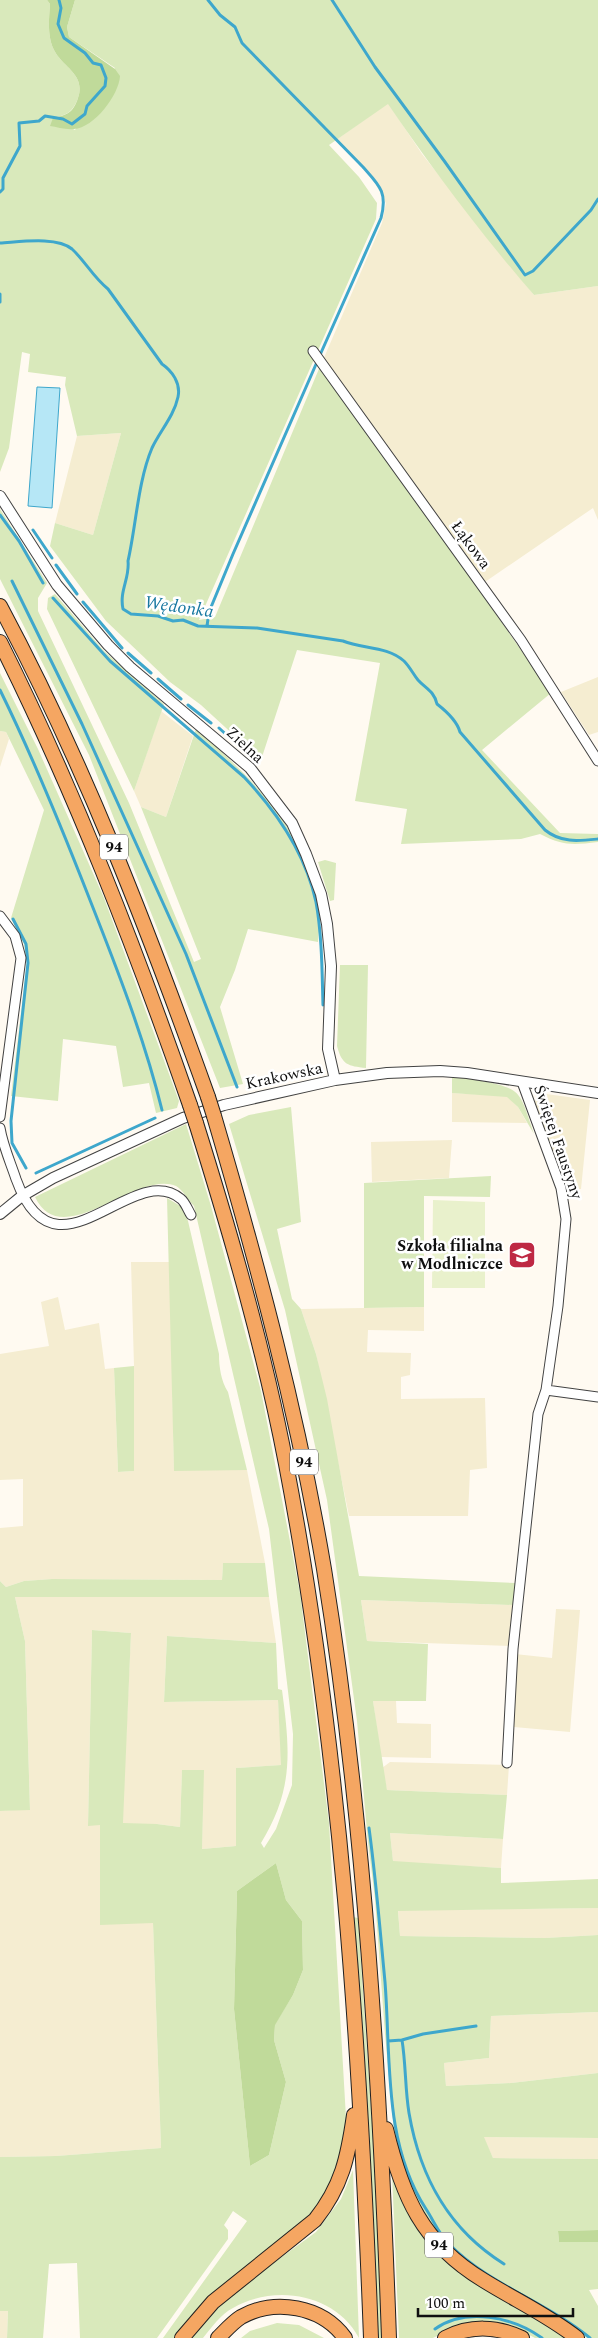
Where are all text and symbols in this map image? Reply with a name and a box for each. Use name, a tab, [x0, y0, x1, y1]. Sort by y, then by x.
street label: Łąkowa	[445, 516, 497, 574]
water label: Wędonka	[143, 589, 215, 625]
street label: Zielna	[220, 721, 270, 769]
road number: 94	[100, 834, 128, 860]
street label: Krakowska	[243, 1056, 325, 1096]
street label: Świętej Faustyny	[527, 1082, 589, 1204]
place label: Szkoła filialna w Modlniczce	[397, 1234, 504, 1276]
school or university icon: Szkoła filialna w Modlniczce	[507, 1240, 537, 1270]
road number: 94	[290, 1450, 318, 1474]
road number: 94	[425, 2232, 453, 2258]
scale bar	[418, 2286, 573, 2318]
text: 100 m	[426, 2292, 465, 2315]

